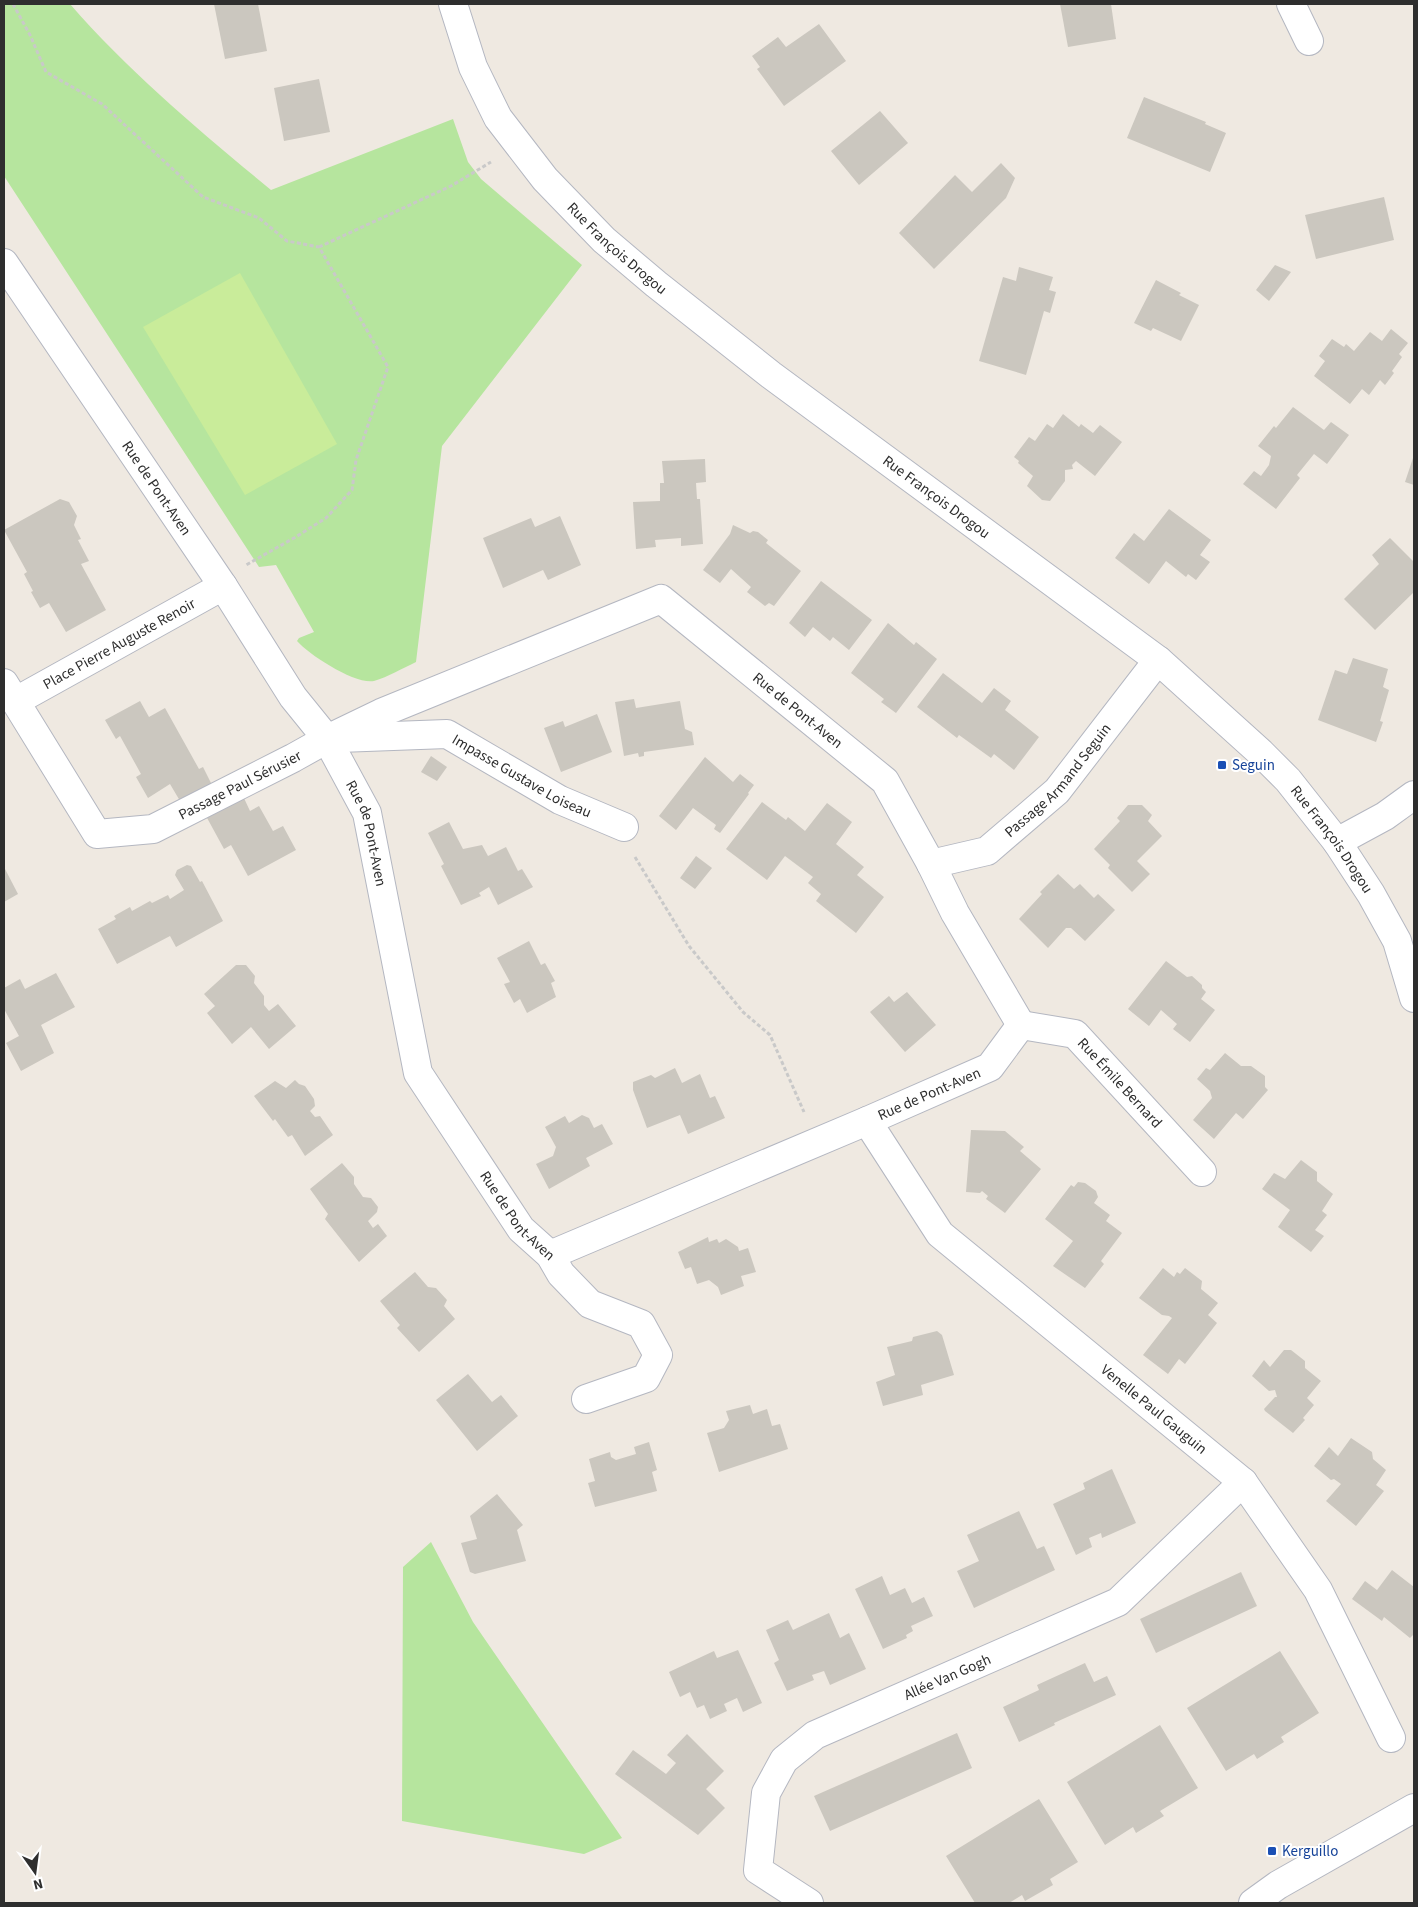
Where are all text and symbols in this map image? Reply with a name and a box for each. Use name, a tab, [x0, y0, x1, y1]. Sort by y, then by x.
street label: Rue François Drogou	[562, 198, 671, 300]
street label: Rue de Pont-Aven	[117, 437, 196, 540]
street label: Rue François Drogou	[878, 451, 994, 544]
street label: Place Pierre Auguste Renoir	[39, 593, 200, 695]
street label: Rue de Pont-Aven	[748, 668, 847, 754]
street label: Passage Armand Seguin	[1000, 719, 1116, 843]
street label: Impasse Gustave Loiseau	[448, 729, 595, 823]
street label: Passage Paul Sérusier	[175, 745, 306, 825]
place label: Seguin	[1232, 755, 1275, 776]
marker: Seguin	[1216, 759, 1228, 771]
street label: Rue de Pont-Aven	[340, 777, 391, 888]
street label: Rue François Drogou	[1285, 781, 1378, 898]
street label: Rue Émile Bernard	[1072, 1033, 1167, 1133]
street label: Rue de Pont-Aven	[875, 1062, 984, 1126]
street label: Rue de Pont-Aven	[474, 1167, 559, 1266]
street label: Venelle Paul Gauguin	[1096, 1360, 1211, 1459]
street label: Allée Van Gogh	[901, 1649, 994, 1706]
place label: Kerguillo	[1282, 1841, 1338, 1862]
marker: Kerguillo	[1266, 1845, 1278, 1857]
north arrow	[10, 1847, 60, 1897]
text: N	[31, 1873, 45, 1894]

